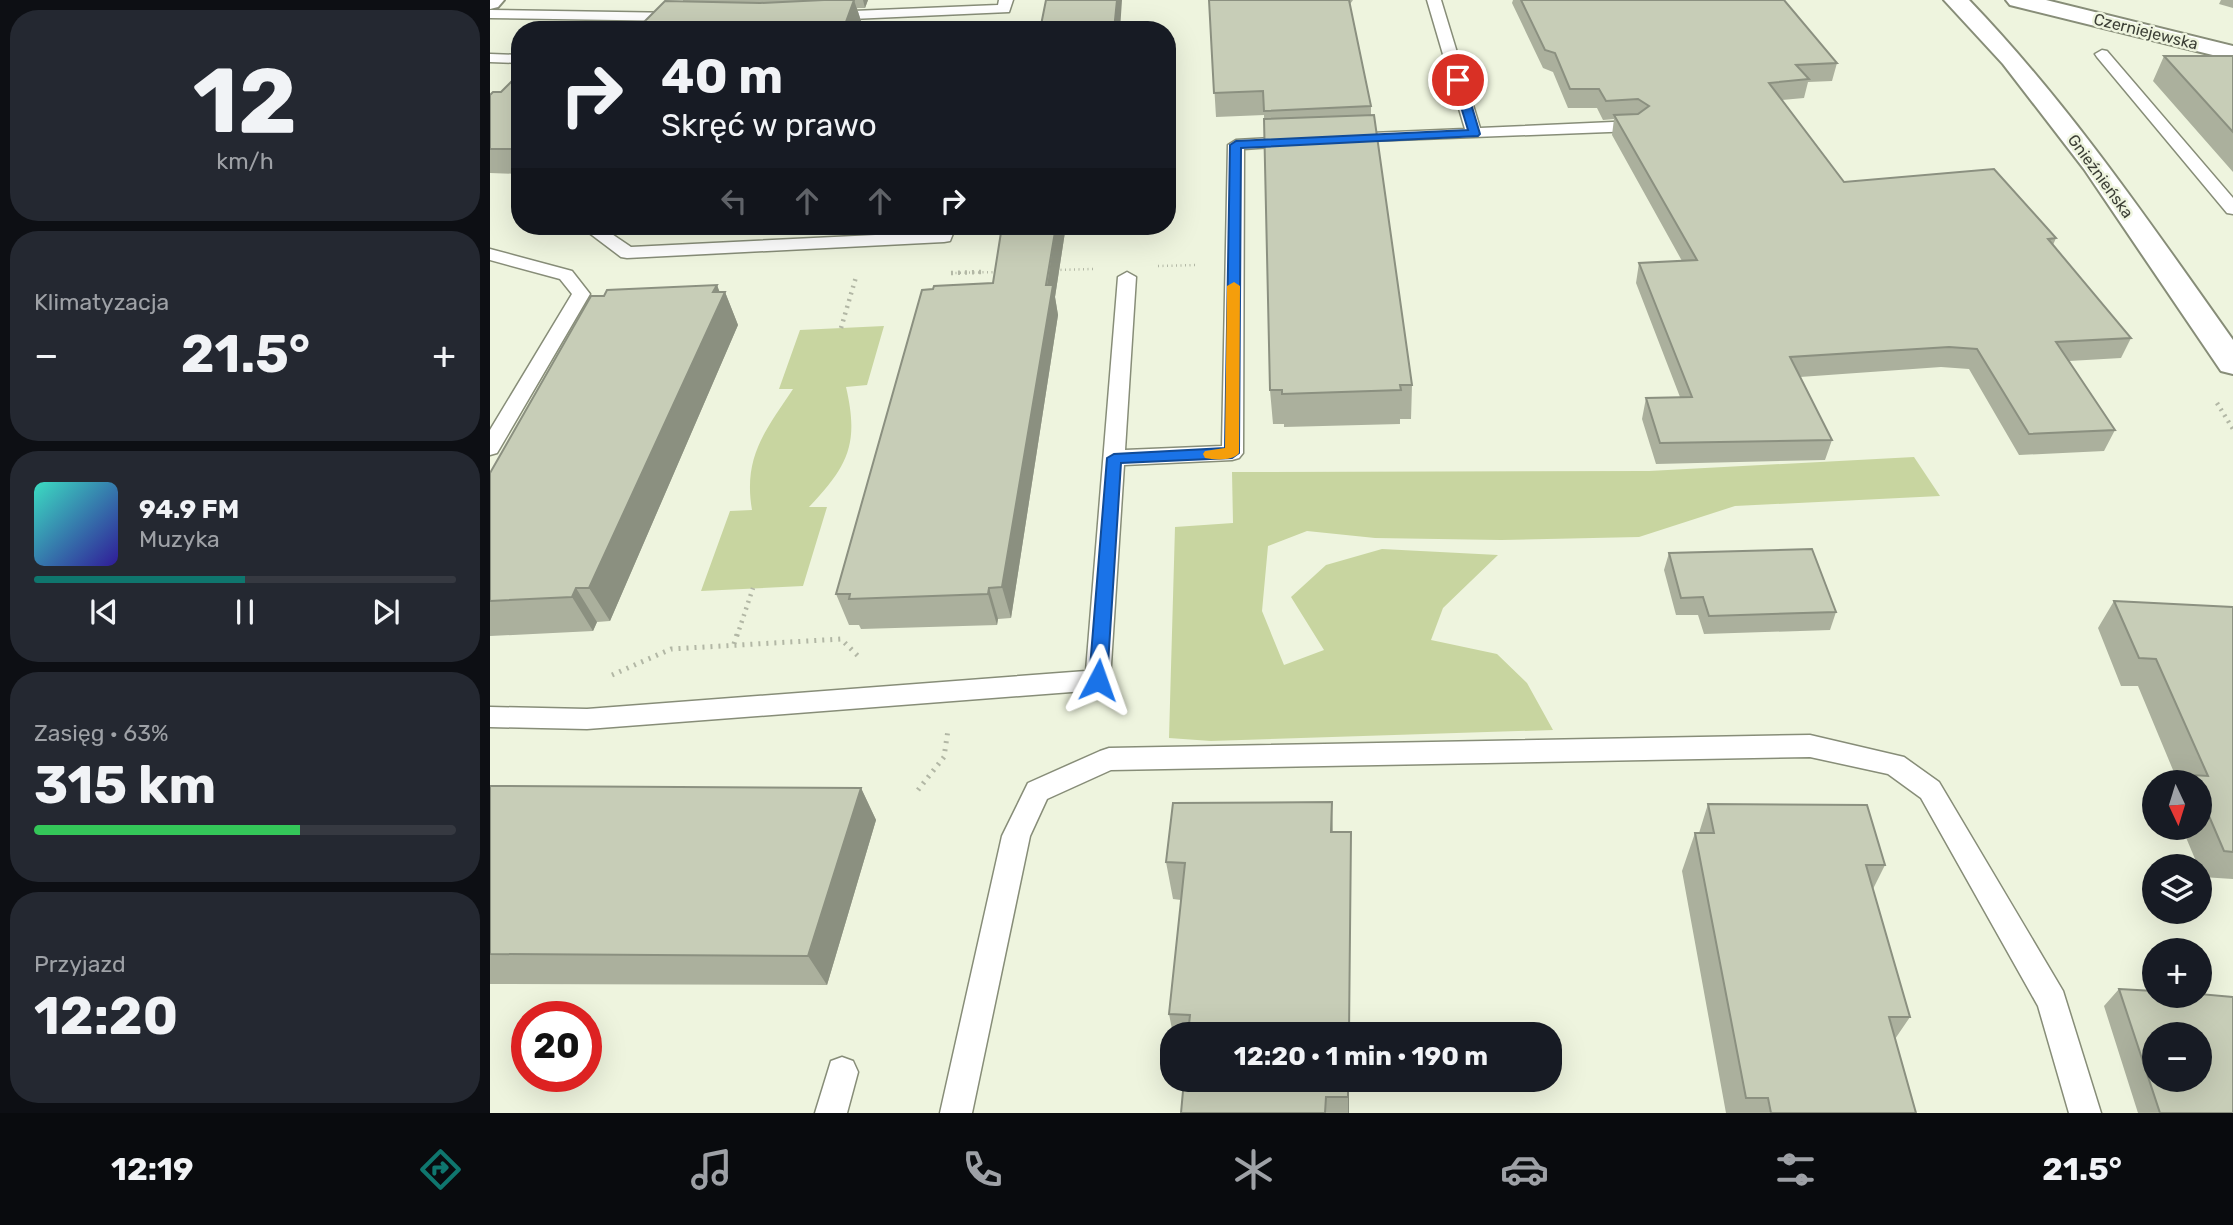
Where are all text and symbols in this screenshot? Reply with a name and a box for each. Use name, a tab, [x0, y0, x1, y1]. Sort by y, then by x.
street label: Czerniejewska	[2092, 9, 2200, 54]
text: 12	[193, 47, 297, 155]
text: 40 m	[661, 47, 783, 105]
icon: right	[546, 49, 637, 140]
pin	[1428, 50, 1488, 110]
icon: arrive	[1439, 61, 1477, 99]
text: Skręć w prawo	[661, 106, 877, 144]
street label: Gnieźnieńska	[2064, 131, 2137, 222]
text: km/h	[216, 147, 274, 175]
icon: left	[715, 182, 753, 220]
icon: ahead	[788, 182, 826, 220]
icon: ahead	[861, 182, 899, 220]
icon: right	[934, 182, 972, 220]
text: Klimatyzacja	[34, 288, 169, 316]
text: 21.5°	[181, 323, 310, 385]
text: −	[34, 332, 59, 378]
text: +	[432, 332, 456, 378]
text: 94.9 FM	[139, 494, 239, 525]
text: Muzyka	[139, 525, 220, 553]
icon: previous	[85, 593, 123, 631]
icon: pause	[226, 593, 264, 631]
icon: next	[367, 593, 405, 631]
position arrow	[1061, 643, 1135, 717]
text: Zasięg · 63%	[34, 719, 168, 747]
text: 315 km	[34, 754, 216, 816]
north arrow	[2142, 770, 2212, 840]
map controls	[2142, 770, 2212, 1092]
button: layers	[2142, 854, 2212, 924]
button: +	[2142, 938, 2212, 1008]
text: Przyjazd	[34, 950, 126, 978]
text: 12:20	[34, 985, 178, 1047]
speed limit sign: 20	[511, 1001, 602, 1092]
button: −	[2142, 1022, 2212, 1092]
text: 12:20 · 1 min · 190 m	[1234, 1041, 1488, 1072]
icon: directions	[416, 1145, 465, 1194]
icon: music	[687, 1145, 736, 1194]
icon: phone	[958, 1145, 1007, 1194]
icon: climate	[1229, 1145, 1278, 1194]
icon: car	[1500, 1145, 1549, 1194]
icon: filters	[1771, 1145, 1820, 1194]
text: 12:19	[111, 1150, 194, 1188]
text: 21.5°	[2042, 1150, 2122, 1188]

